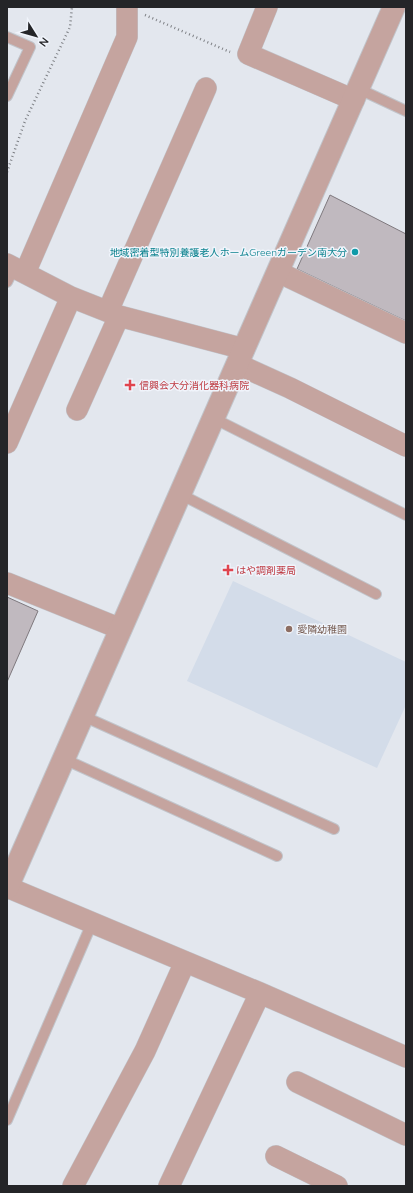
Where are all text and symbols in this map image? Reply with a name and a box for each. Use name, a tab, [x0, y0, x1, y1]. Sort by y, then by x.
north arrow	[16, 16, 56, 56]
text: N	[36, 35, 52, 49]
place label: 地域密着型特別養護老人ホームGreenガーデン南大分	[110, 246, 347, 259]
marker: 地域密着型特別養護老人ホームGreenガーデン南大分	[350, 247, 360, 257]
marker: 信興会大分消化器科病院	[124, 379, 136, 391]
place label: 信興会大分消化器科病院	[139, 379, 249, 392]
place label: はや調剤薬局	[236, 564, 296, 577]
marker: はや調剤薬局	[223, 565, 233, 575]
place label: 愛隣幼稚園	[297, 623, 347, 636]
marker: 愛隣幼稚園	[284, 624, 294, 634]

